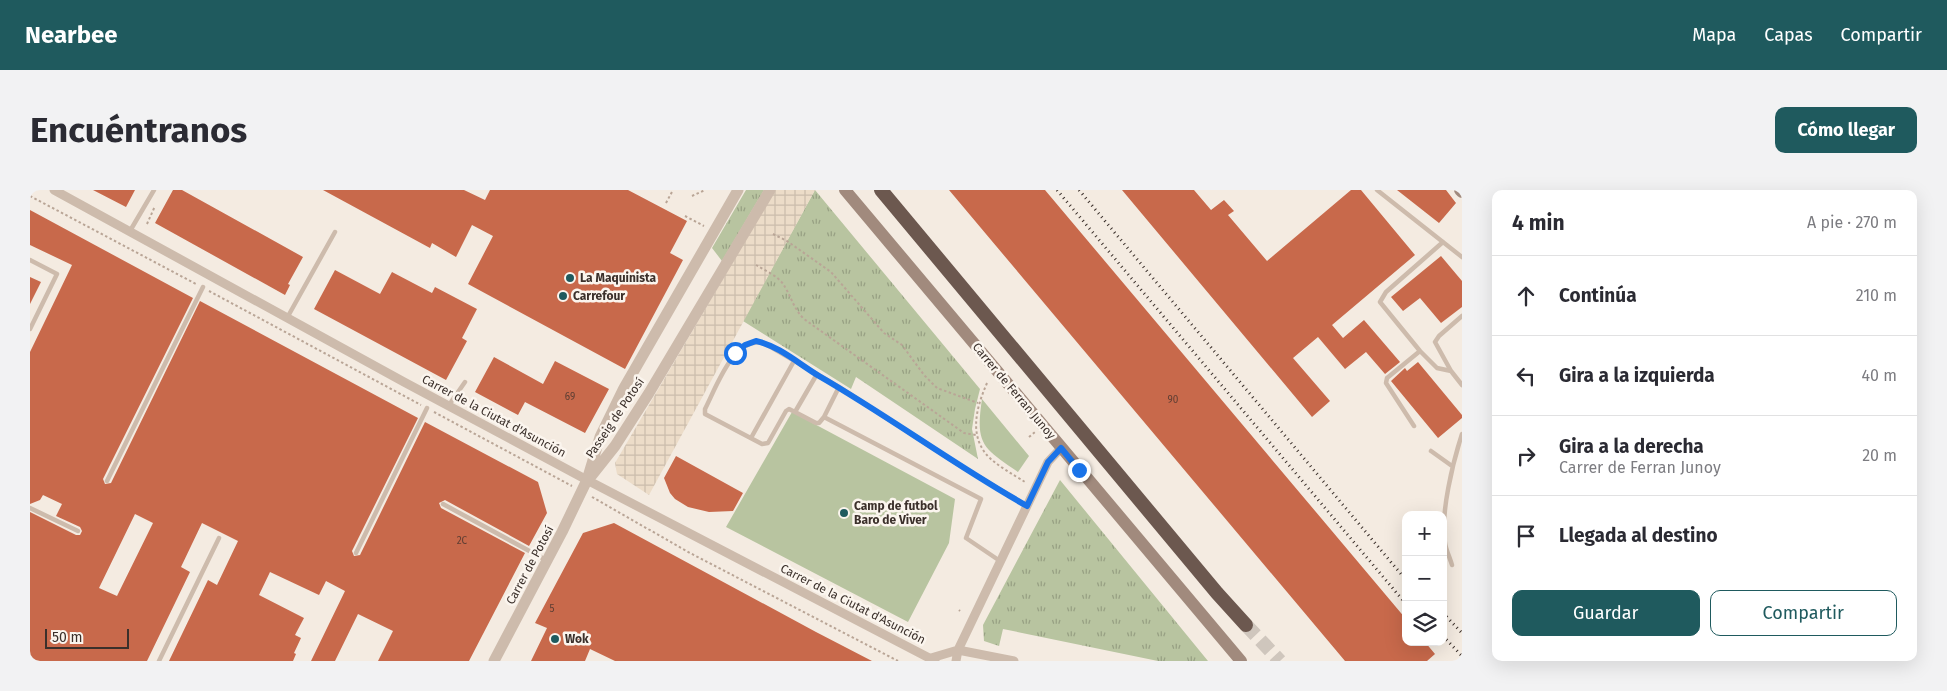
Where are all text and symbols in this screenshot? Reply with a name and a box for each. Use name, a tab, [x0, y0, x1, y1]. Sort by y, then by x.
text: Nearbee	[25, 21, 118, 49]
text: Mapa	[1692, 24, 1736, 46]
text: Capas	[1764, 24, 1813, 46]
text: Compartir	[1841, 24, 1922, 46]
button: Cómo llegar	[1775, 107, 1917, 153]
text: Encuéntranos	[30, 109, 247, 151]
text: 4 min	[1512, 210, 1565, 236]
text: A pie · 270 m	[1807, 213, 1897, 232]
place label: La Maquinista	[580, 271, 657, 285]
marker: La Maquinista	[564, 272, 576, 284]
icon: ahead	[1512, 282, 1540, 310]
text: Continúa	[1559, 284, 1637, 307]
text: 210 m	[1856, 286, 1897, 305]
place label: Carrefour	[573, 289, 625, 303]
marker: Carrefour	[557, 290, 569, 302]
street label: Carrer de Ferran Junoy	[970, 340, 1058, 442]
route start	[724, 342, 747, 365]
icon: left	[1512, 362, 1540, 390]
text: Gira a la izquierda	[1559, 364, 1715, 387]
text: 40 m	[1862, 366, 1897, 385]
street label: Carrer de la Ciutat d'Asunción	[420, 372, 568, 460]
street label: Passeig de Potosí	[583, 375, 647, 461]
house number: 69	[565, 391, 575, 403]
house number: 90	[1168, 394, 1179, 406]
text: Gira a la derecha	[1559, 435, 1704, 458]
icon: right	[1512, 442, 1540, 470]
text: 20 m	[1862, 446, 1897, 465]
text: Carrer de Ferran Junoy	[1559, 458, 1721, 477]
route end	[1068, 459, 1091, 482]
place label: Camp de futbol Baro de Viver	[854, 499, 938, 527]
marker: Camp de futbol Baro de Viver	[838, 507, 850, 519]
map controls	[1402, 511, 1447, 646]
button: +	[1402, 511, 1447, 556]
icon: arrive	[1512, 522, 1540, 550]
street label: Carrer de Potosí	[503, 523, 557, 607]
text: Llegada al destino	[1559, 524, 1718, 547]
house number: 2C	[457, 535, 468, 547]
button: −	[1402, 556, 1447, 601]
street label: Carrer de la Ciutat d'Asunción	[778, 561, 928, 647]
button: Guardar	[1512, 590, 1700, 636]
button: Compartir	[1710, 590, 1897, 636]
button: layers	[1402, 601, 1447, 646]
house number: 5	[549, 603, 555, 615]
scale bar	[45, 626, 129, 649]
text: 50 m	[52, 629, 83, 646]
place label: Wok	[565, 632, 589, 646]
marker: Wok	[549, 633, 561, 645]

